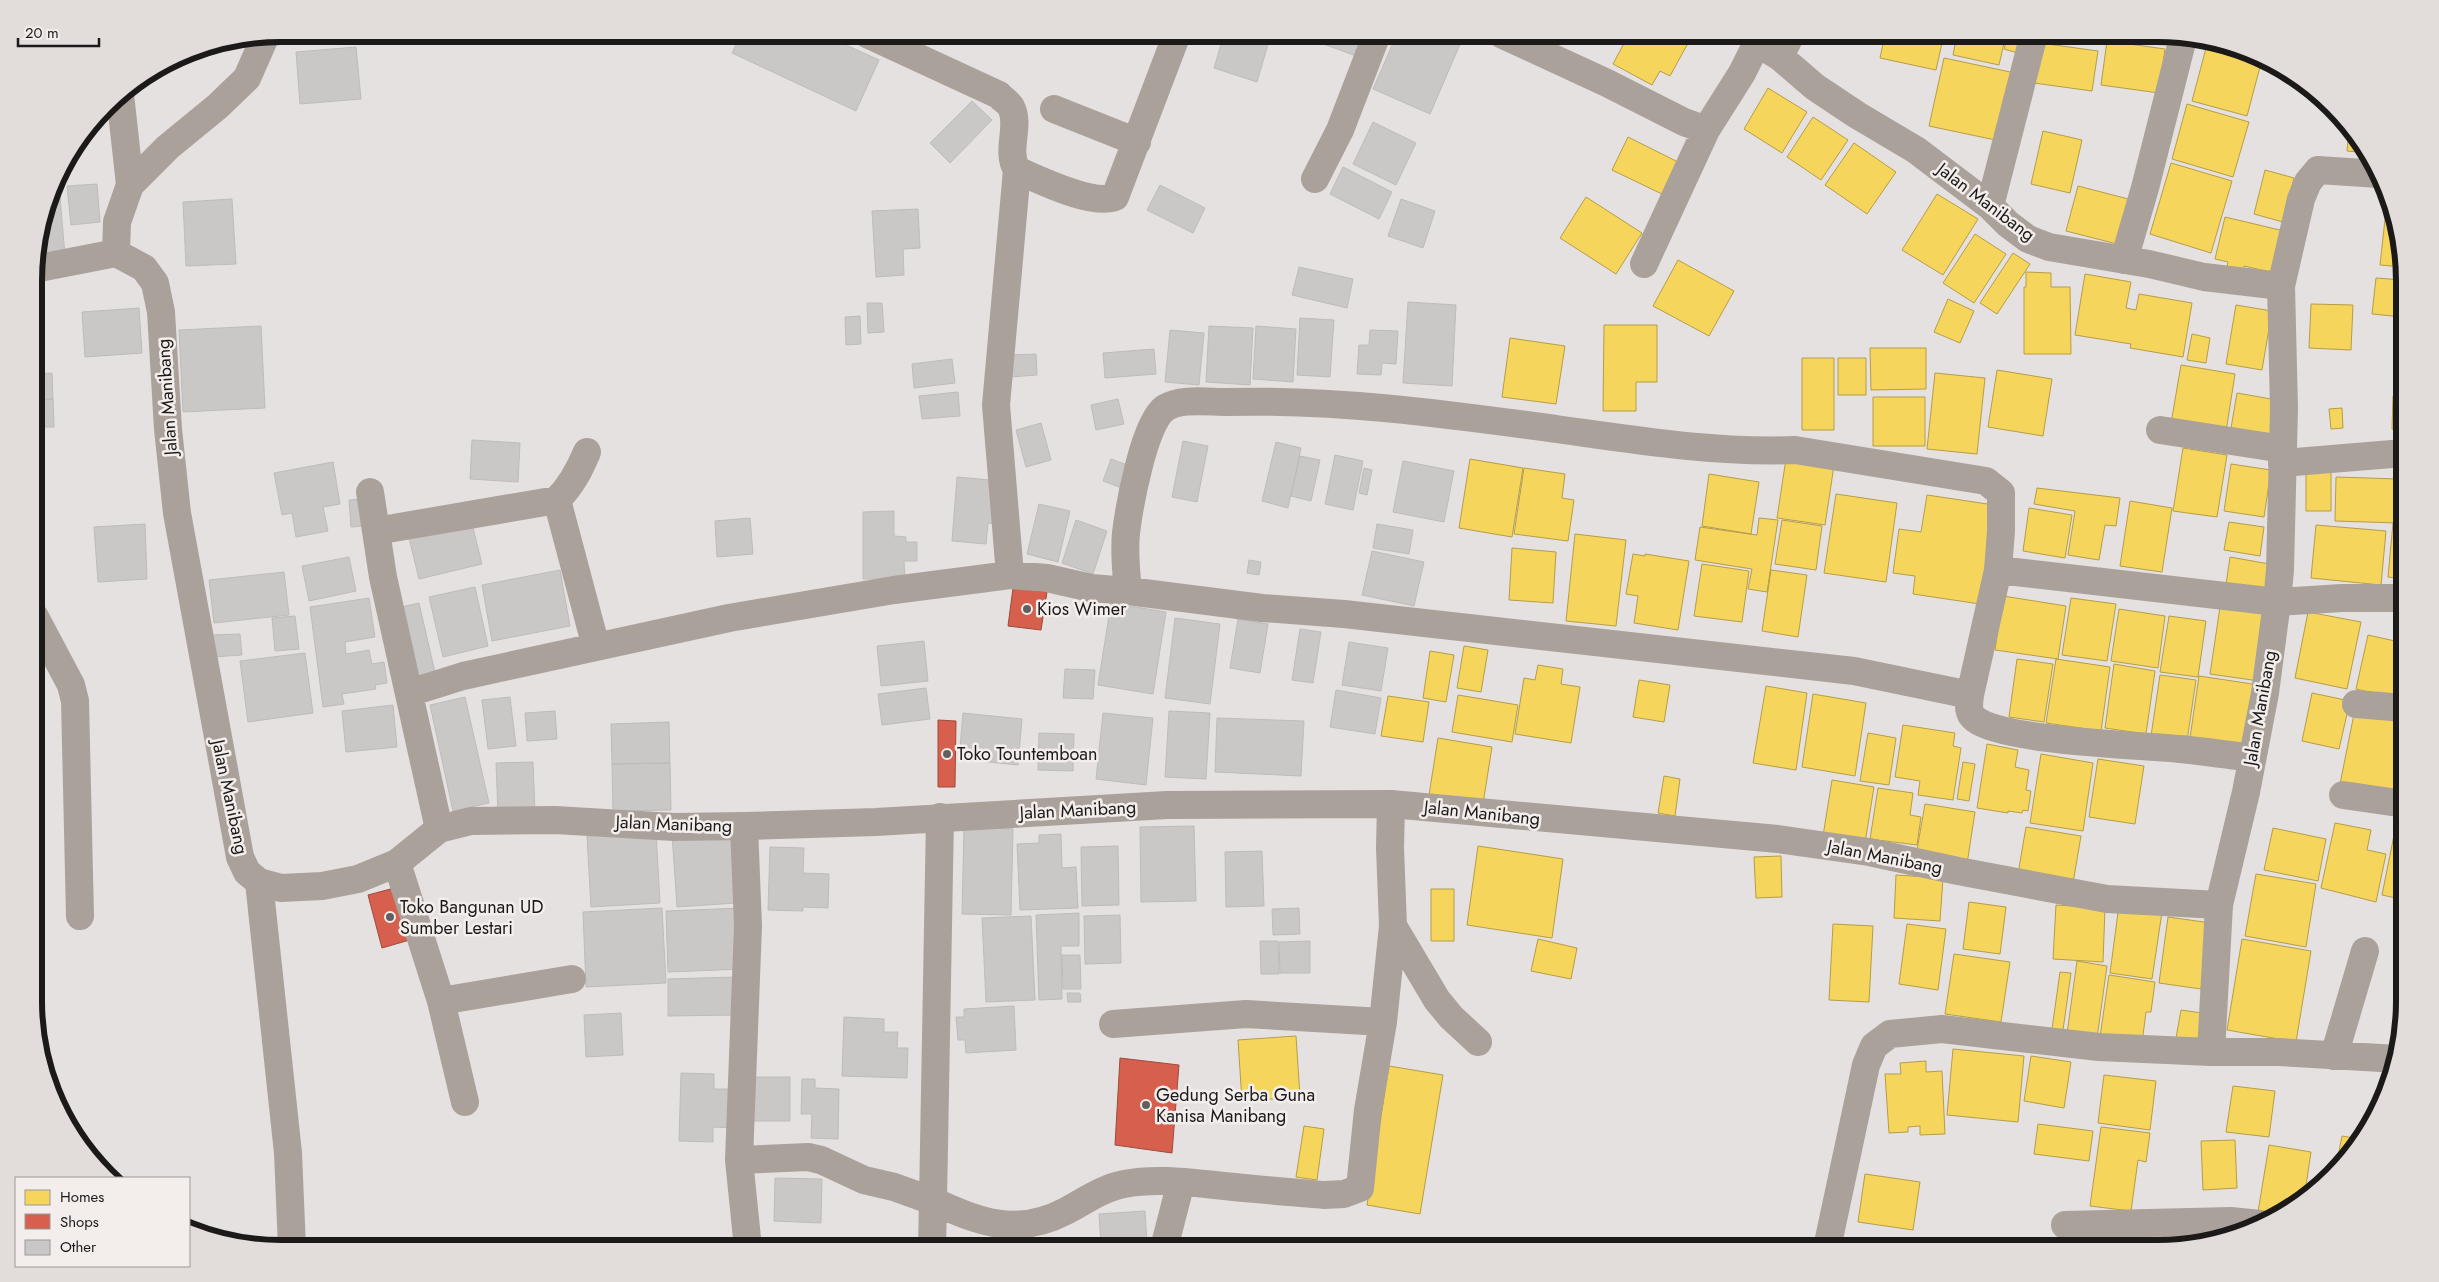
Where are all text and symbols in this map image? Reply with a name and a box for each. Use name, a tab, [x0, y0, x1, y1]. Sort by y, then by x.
scale bar	[18, 15, 99, 47]
text: 20 m	[25, 22, 59, 44]
street label: Jalan Manibang	[1930, 155, 2040, 247]
street label: Jalan Manibang	[150, 338, 184, 458]
place label: Kios Wimer	[1037, 596, 1127, 622]
marker: Kios Wimer	[1021, 603, 1033, 615]
street label: Jalan Manibang	[2237, 648, 2283, 770]
street label: Jalan Manibang	[205, 735, 255, 857]
place label: Toko Tountemboan	[957, 741, 1097, 767]
marker: Toko Tountemboan	[941, 748, 953, 760]
street label: Jalan Manibang	[1017, 794, 1137, 826]
street label: Jalan Manibang	[1421, 794, 1541, 832]
street label: Jalan Manibang	[613, 809, 733, 839]
street label: Jalan Manibang	[1823, 833, 1945, 881]
place label: Toko Bangunan UD Sumber Lestari	[400, 894, 544, 941]
marker: Toko Bangunan UD Sumber Lestari	[384, 911, 396, 923]
place label: Gedung Serba Guna Kanisa Manibang	[1156, 1082, 1315, 1129]
marker: Gedung Serba Guna Kanisa Manibang	[1140, 1099, 1152, 1111]
legend	[15, 1177, 190, 1267]
text: Homes	[60, 1186, 104, 1208]
text: Shops	[60, 1211, 99, 1233]
text: Other	[60, 1236, 97, 1258]

